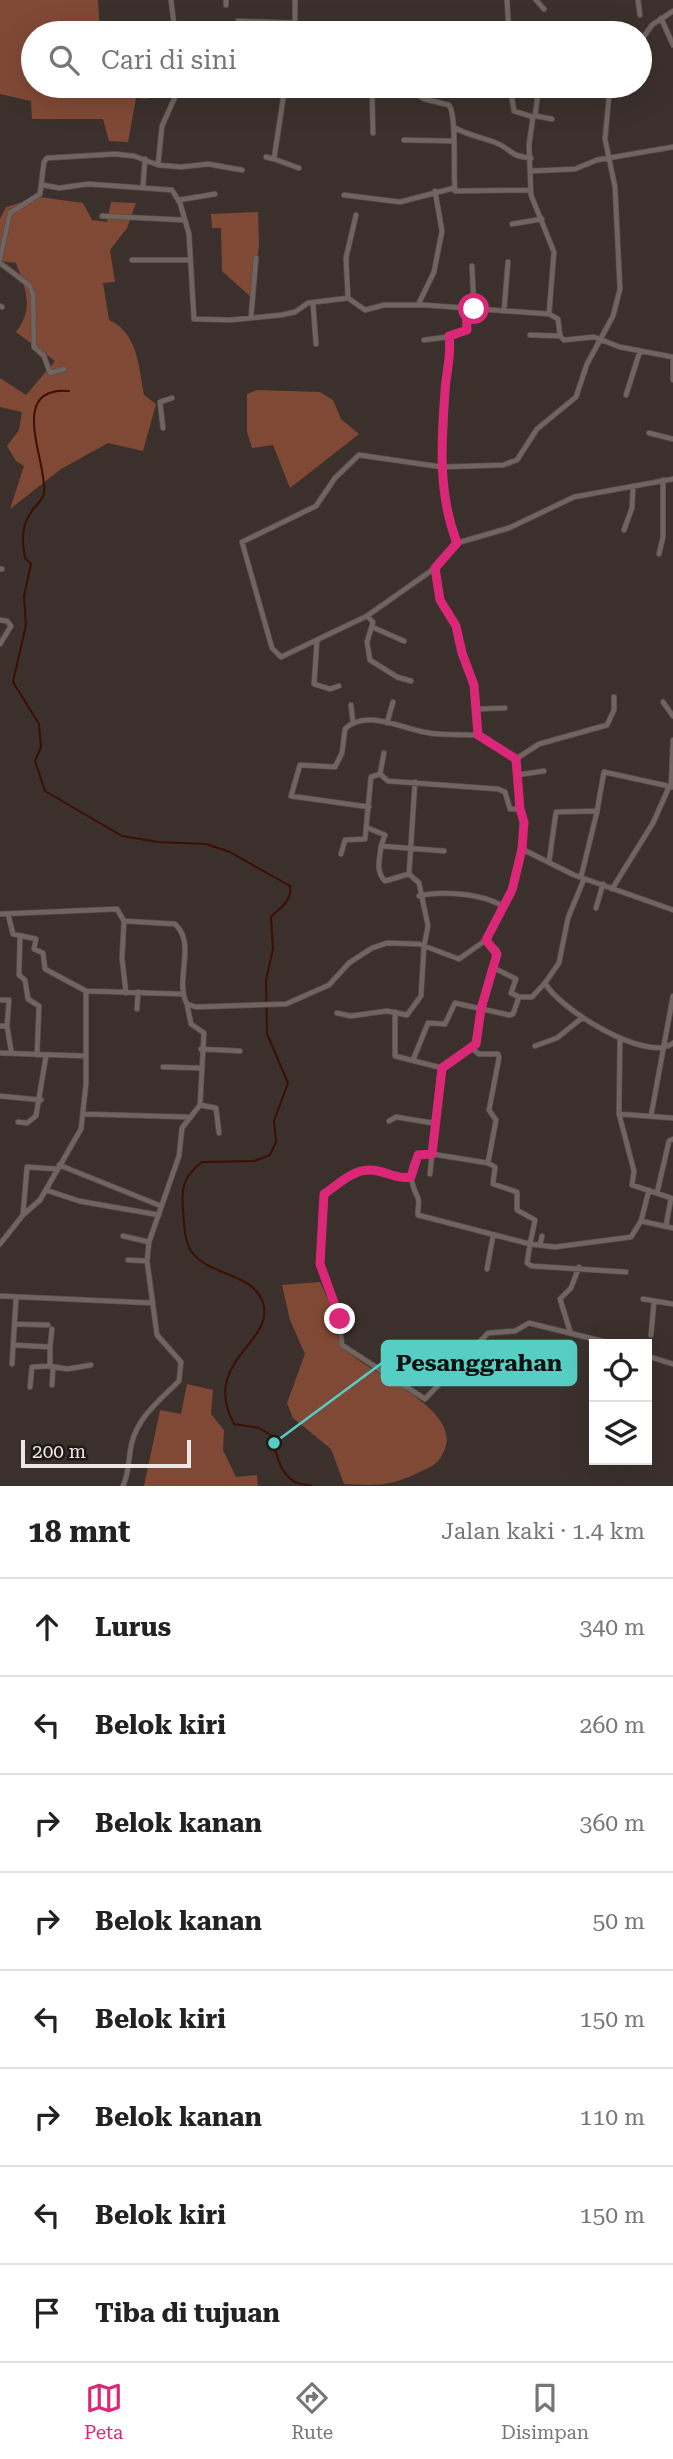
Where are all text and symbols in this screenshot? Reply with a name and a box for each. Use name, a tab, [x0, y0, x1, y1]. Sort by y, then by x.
search box	[21, 21, 652, 98]
icon: search	[45, 41, 83, 79]
text: Cari di sini	[101, 45, 237, 75]
route start	[458, 293, 489, 324]
route end	[324, 1303, 355, 1334]
map controls	[589, 1339, 652, 1465]
button: locate	[589, 1339, 652, 1402]
callout: Pesanggrahan	[382, 1341, 576, 1385]
text: Pesanggrahan	[396, 1350, 563, 1377]
button: layers	[589, 1402, 652, 1465]
scale bar	[21, 1437, 191, 1469]
text: 200 m	[32, 1440, 86, 1463]
text: 18 mnt	[28, 1514, 130, 1549]
text: Jalan kaki · 1.4 km	[441, 1518, 645, 1545]
icon: ahead	[28, 1608, 66, 1646]
text: Lurus	[95, 1612, 171, 1642]
text: 340 m	[580, 1614, 645, 1641]
icon: left	[28, 1706, 66, 1744]
text: Belok kiri	[95, 1710, 226, 1740]
text: 260 m	[580, 1712, 645, 1739]
icon: right	[28, 1804, 66, 1842]
text: Belok kanan	[95, 1808, 262, 1838]
text: 360 m	[580, 1810, 645, 1837]
icon: right	[28, 1902, 66, 1940]
text: Belok kanan	[95, 1906, 262, 1936]
text: 50 m	[592, 1908, 645, 1935]
icon: left	[28, 2000, 66, 2038]
text: Belok kiri	[95, 2004, 226, 2034]
text: 150 m	[580, 2006, 645, 2033]
icon: right	[28, 2098, 66, 2136]
text: Belok kanan	[95, 2102, 262, 2132]
text: 110 m	[580, 2104, 645, 2131]
icon: left	[28, 2196, 66, 2234]
text: Belok kiri	[95, 2200, 226, 2230]
text: 150 m	[580, 2202, 645, 2229]
icon: arrive	[28, 2294, 66, 2332]
text: Tiba di tujuan	[95, 2298, 280, 2328]
tab: Peta	[84, 2379, 123, 2444]
tab: Rute	[291, 2379, 333, 2444]
tab: Disimpan	[501, 2379, 589, 2444]

